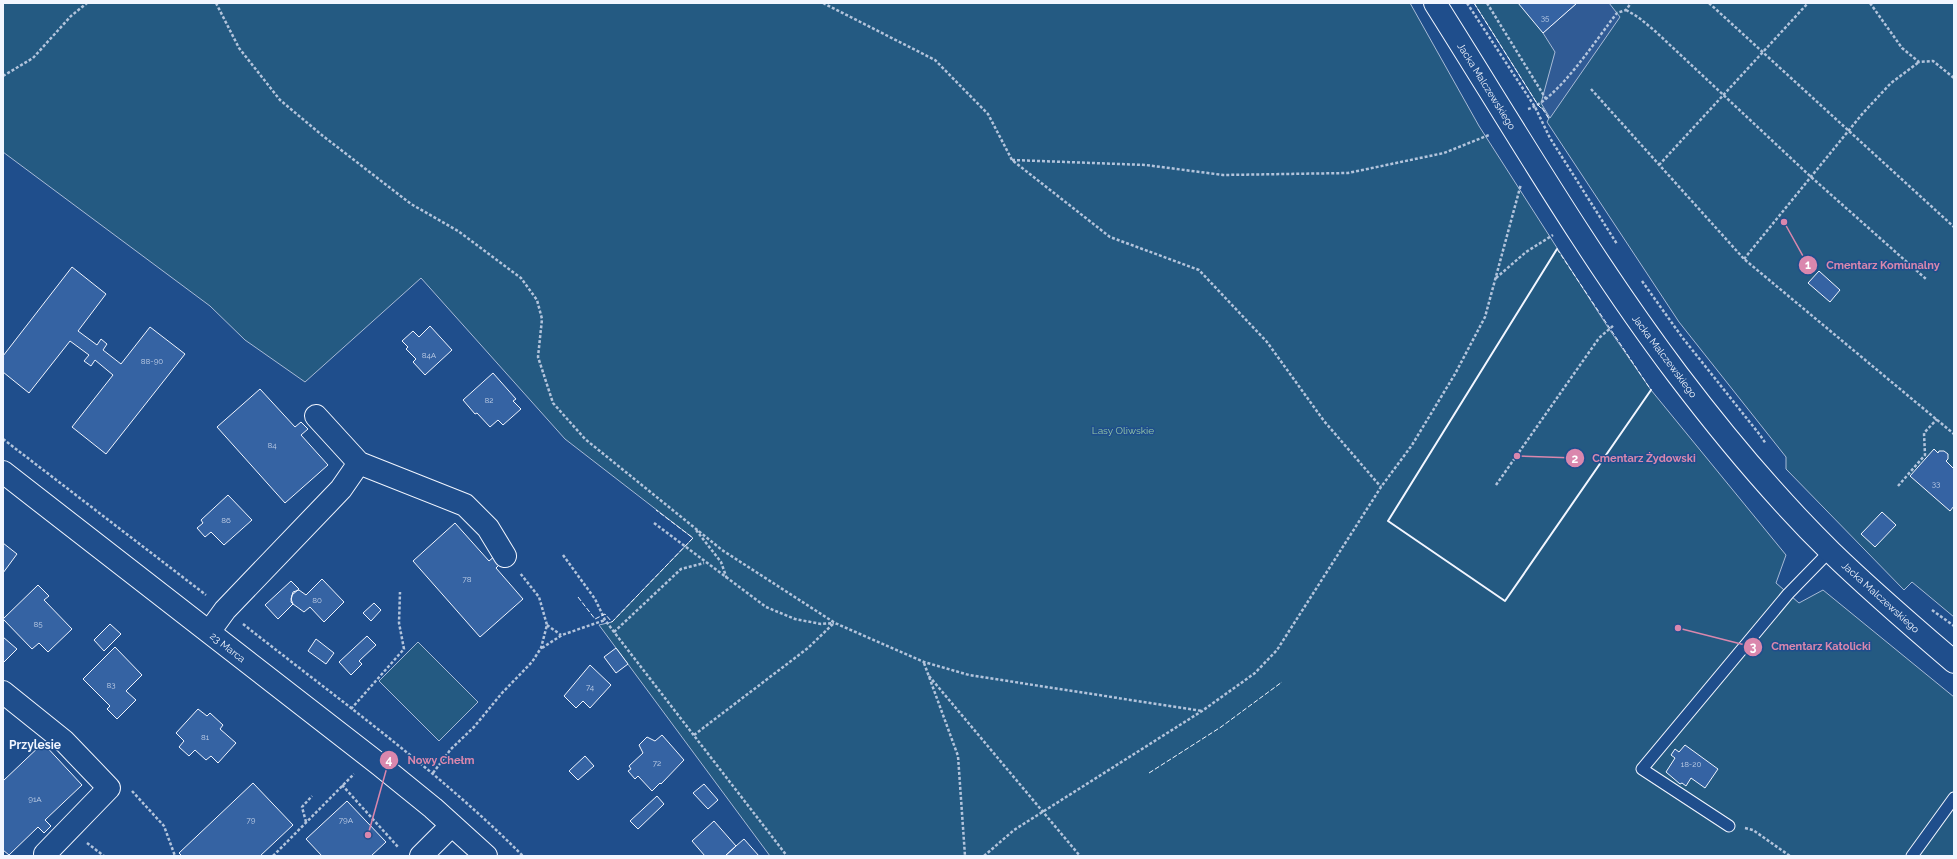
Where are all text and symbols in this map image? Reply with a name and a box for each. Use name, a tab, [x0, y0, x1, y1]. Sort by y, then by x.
house number: 35	[1541, 13, 1550, 23]
street label: Jacka Malczewskiego	[1455, 41, 1518, 132]
callout: Cmentarz Komunalny	[1798, 254, 1948, 277]
text: 1	[1805, 258, 1811, 272]
text: Cmentarz Komunalny	[1826, 259, 1940, 272]
street label: Jacka Malczewskiego	[1630, 313, 1699, 400]
house number: 84A	[422, 350, 437, 360]
house number: 88-90	[141, 356, 163, 366]
house number: 82	[485, 395, 493, 405]
park label: Lasy Oliwskie	[1092, 425, 1154, 436]
house number: 84	[267, 440, 277, 450]
callout: Cmentarz Żydowski	[1565, 447, 1704, 470]
text: Cmentarz Żydowski	[1592, 451, 1696, 465]
text: 2	[1572, 452, 1579, 466]
house number: 33	[1932, 479, 1940, 489]
house number: 86	[221, 515, 231, 525]
street label: Jacka Malczewskiego	[1840, 560, 1922, 635]
house number: 78	[462, 574, 472, 584]
house number: 80	[312, 595, 322, 605]
house number: 85	[33, 619, 43, 629]
street label: 23 Marca	[208, 630, 247, 665]
callout: Cmentarz Katolicki	[1743, 635, 1879, 658]
text: 3	[1750, 640, 1757, 654]
text: Cmentarz Katolicki	[1771, 640, 1871, 653]
house number: 83	[106, 680, 116, 690]
house number: 74	[586, 682, 595, 692]
house number: 81	[201, 732, 210, 742]
district label: Przylesie	[9, 738, 61, 752]
callout: Nowy Chełm	[379, 749, 482, 772]
text: 4	[386, 753, 393, 767]
text: Nowy Chełm	[407, 754, 475, 767]
house number: 72	[653, 758, 661, 768]
house number: 18-20	[1681, 759, 1701, 769]
house number: 91A	[28, 794, 42, 804]
house number: 79	[247, 815, 256, 825]
house number: 79A	[339, 815, 354, 825]

